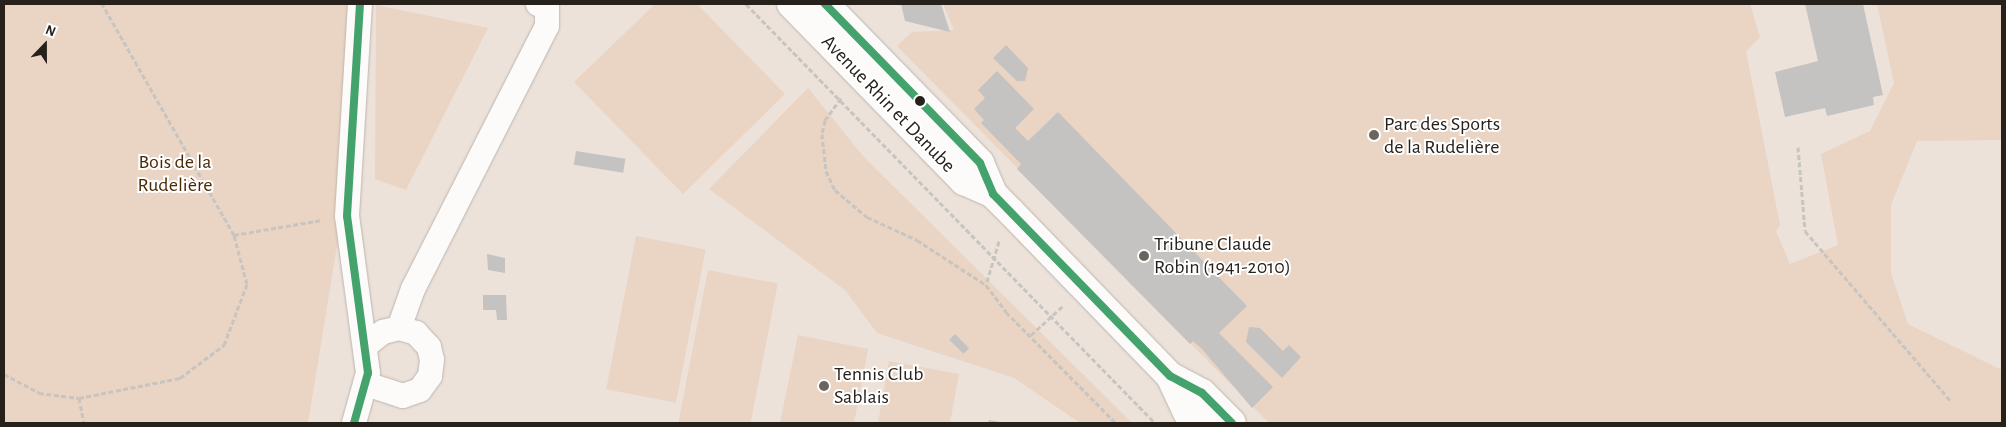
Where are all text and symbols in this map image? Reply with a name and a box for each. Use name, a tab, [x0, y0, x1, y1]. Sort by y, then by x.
north arrow	[20, 20, 70, 70]
text: N	[43, 23, 58, 39]
street label: Avenue Rhin et Danube	[816, 30, 960, 178]
unlabelled marker	[915, 96, 925, 106]
place label: Parc des Sports de la Rudelière	[1384, 112, 1500, 159]
marker: Parc des Sports de la Rudelière	[1368, 129, 1380, 141]
park label: Bois de la Rudelière	[137, 151, 213, 198]
place label: Tribune Claude Robin (1941-2010)	[1154, 233, 1291, 280]
marker: Tribune Claude Robin (1941-2010)	[1138, 250, 1150, 262]
place label: Tennis Club Sablais	[834, 362, 923, 409]
marker: Tennis Club Sablais	[818, 380, 830, 392]

